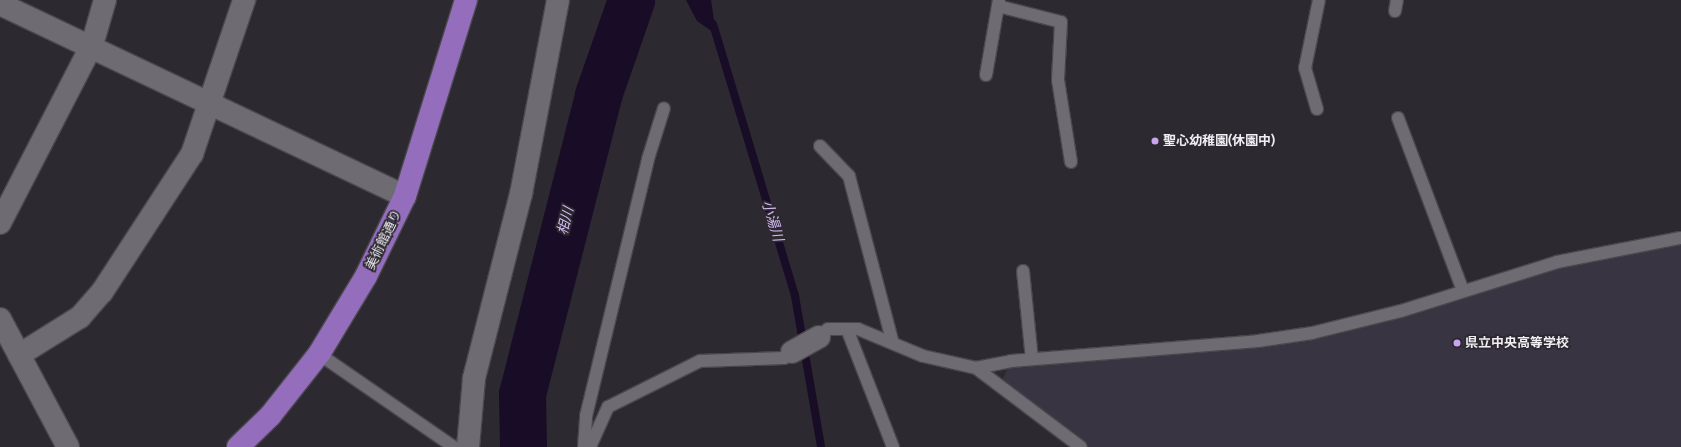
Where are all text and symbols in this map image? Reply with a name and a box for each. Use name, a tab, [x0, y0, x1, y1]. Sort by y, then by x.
place label: 聖心幼稚園(休園中)	[1163, 133, 1275, 149]
marker: 聖心幼稚園(休園中)	[1150, 136, 1160, 146]
water label: 小湯川	[758, 198, 786, 244]
water label: 相川	[554, 205, 578, 237]
street label: 美術館通り	[363, 207, 405, 273]
place label: 県立中央高等学校	[1465, 335, 1569, 351]
marker: 県立中央高等学校	[1452, 338, 1462, 348]

